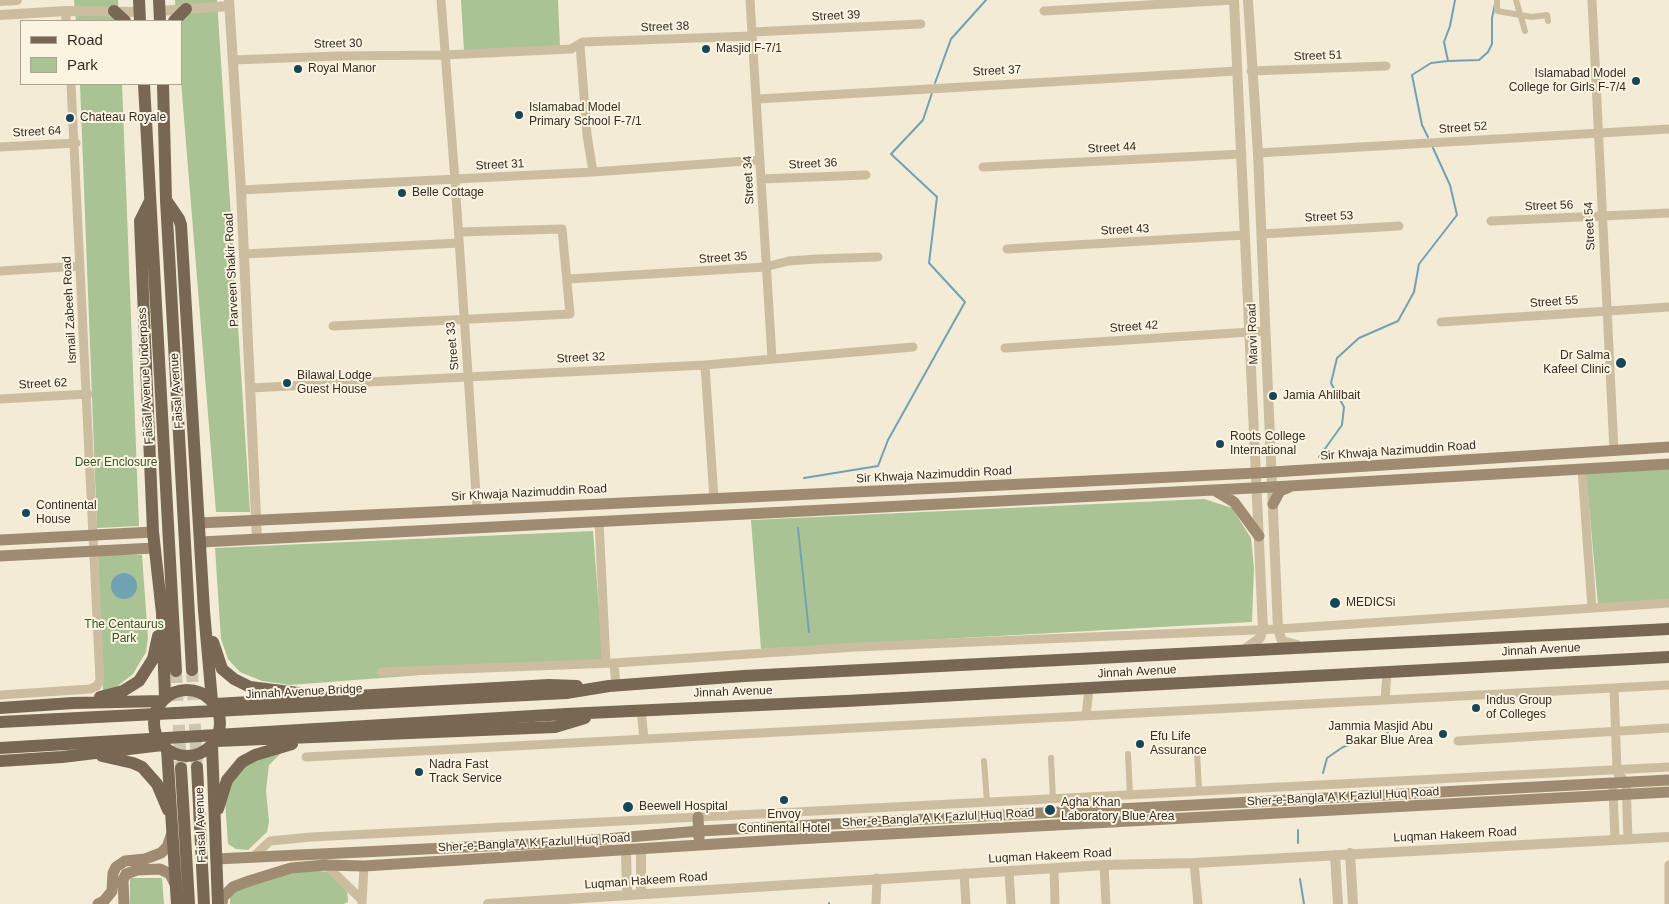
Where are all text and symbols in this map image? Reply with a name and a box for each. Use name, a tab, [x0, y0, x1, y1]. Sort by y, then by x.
street label: Street 39	[811, 8, 861, 24]
street label: Street 38	[640, 19, 690, 35]
legend	[20, 20, 182, 85]
text: Road	[67, 31, 103, 48]
street label: Street 30	[314, 36, 362, 52]
place label: Masjid F-7/1	[716, 42, 782, 56]
marker: Masjid F-7/1	[700, 43, 712, 55]
street label: Street 51	[1293, 48, 1343, 64]
text: Park	[67, 56, 98, 73]
place label: Royal Manor	[308, 62, 376, 76]
marker: Royal Manor	[292, 63, 304, 75]
street label: Street 37	[972, 63, 1022, 79]
place label: Islamabad Model College for Girls F-7/4	[1509, 67, 1626, 95]
marker: Islamabad Model College for Girls F-7/4	[1630, 75, 1642, 87]
place label: Islamabad Model Primary School F-7/1	[529, 101, 642, 129]
marker: Islamabad Model Primary School F-7/1	[513, 109, 525, 121]
place label: Chateau Royale	[80, 111, 166, 125]
marker: Chateau Royale	[64, 112, 76, 124]
street label: Street 52	[1438, 119, 1488, 137]
street label: Street 64	[12, 124, 62, 140]
street label: Street 44	[1087, 140, 1137, 156]
street label: Street 34	[741, 155, 757, 205]
street label: Street 36	[788, 156, 838, 172]
street label: Street 31	[475, 157, 525, 173]
place label: Belle Cottage	[412, 186, 484, 200]
marker: Belle Cottage	[396, 187, 408, 199]
street label: Street 56	[1524, 198, 1574, 214]
street label: Street 54	[1582, 201, 1598, 251]
street label: Street 53	[1304, 209, 1354, 225]
street label: Parveen Shakir Road	[222, 213, 242, 327]
street label: Street 43	[1100, 222, 1150, 238]
street label: Street 35	[698, 249, 748, 267]
street label: Ismail Zabeeh Road	[60, 256, 80, 364]
street label: Street 55	[1529, 293, 1579, 311]
street label: Marvi Road	[1245, 303, 1261, 365]
street label: Faisal Avenue Underpass	[135, 307, 157, 445]
street label: Street 42	[1109, 318, 1159, 336]
street label: Street 33	[444, 321, 462, 371]
place label: Dr Salma Kafeel Clinic	[1543, 349, 1610, 377]
street label: Street 32	[556, 350, 606, 366]
street label: Faisal Avenue	[167, 353, 187, 429]
marker: Dr Salma Kafeel Clinic	[1614, 356, 1628, 370]
place label: Bilawal Lodge Guest House	[297, 369, 372, 397]
street label: Street 62	[18, 376, 68, 392]
marker: Bilawal Lodge Guest House	[281, 377, 293, 389]
place label: Jamia Ahlilbait	[1283, 389, 1360, 403]
marker: Jamia Ahlilbait	[1267, 390, 1279, 402]
place label: Roots College International	[1230, 430, 1305, 458]
marker: Roots College International	[1214, 438, 1226, 450]
street label: Sir Khwaja Nazimuddin Road	[1320, 438, 1476, 464]
park label: Deer Enclosure	[75, 456, 157, 470]
street label: Sir Khwaja Nazimuddin Road	[856, 464, 1012, 486]
street label: Sir Khwaja Nazimuddin Road	[451, 482, 607, 504]
place label: Continental House	[36, 499, 97, 527]
marker: Continental House	[20, 507, 32, 519]
marker: MEDICSi	[1328, 596, 1342, 610]
place label: MEDICSi	[1346, 596, 1395, 610]
park label: The Centaurus Park	[84, 618, 164, 646]
street label: Jinnah Avenue	[1501, 641, 1581, 659]
street label: Jinnah Avenue	[1097, 663, 1177, 681]
street label: Jinnah Avenue Bridge	[245, 682, 363, 702]
street label: Jinnah Avenue	[693, 683, 773, 701]
place label: Indus Group of Colleges	[1486, 694, 1552, 722]
marker: Indus Group of Colleges	[1470, 702, 1482, 714]
place label: Jammia Masjid Abu Bakar Blue Area	[1328, 720, 1433, 748]
marker: Jammia Masjid Abu Bakar Blue Area	[1437, 728, 1449, 740]
place label: Efu Life Assurance	[1150, 730, 1207, 758]
marker: Efu Life Assurance	[1134, 738, 1146, 750]
place label: Nadra Fast Track Service	[429, 758, 502, 786]
marker: Nadra Fast Track Service	[413, 766, 425, 778]
street label: Sher-e-Bangla A K Fazlul Huq Road	[1246, 785, 1440, 809]
street label: Faisal Avenue	[192, 787, 210, 863]
marker: Envoy Continental Hotel	[778, 794, 790, 806]
place label: Agha Khan Laboratory Blue Area	[1061, 796, 1174, 824]
marker: Beewell Hospital	[621, 800, 635, 814]
place label: Beewell Hospital	[639, 800, 728, 814]
marker: Agha Khan Laboratory Blue Area	[1043, 803, 1057, 817]
street label: Sher-e-Bangla A K Fazlul Huq Road	[841, 806, 1035, 830]
place label: Envoy Continental Hotel	[738, 808, 830, 836]
street label: Luqman Hakeem Road	[1393, 825, 1517, 845]
street label: Sher-e-Bangla A K Fazlul Huq Road	[437, 831, 631, 855]
street label: Luqman Hakeem Road	[988, 846, 1112, 866]
street label: Luqman Hakeem Road	[584, 870, 708, 892]

